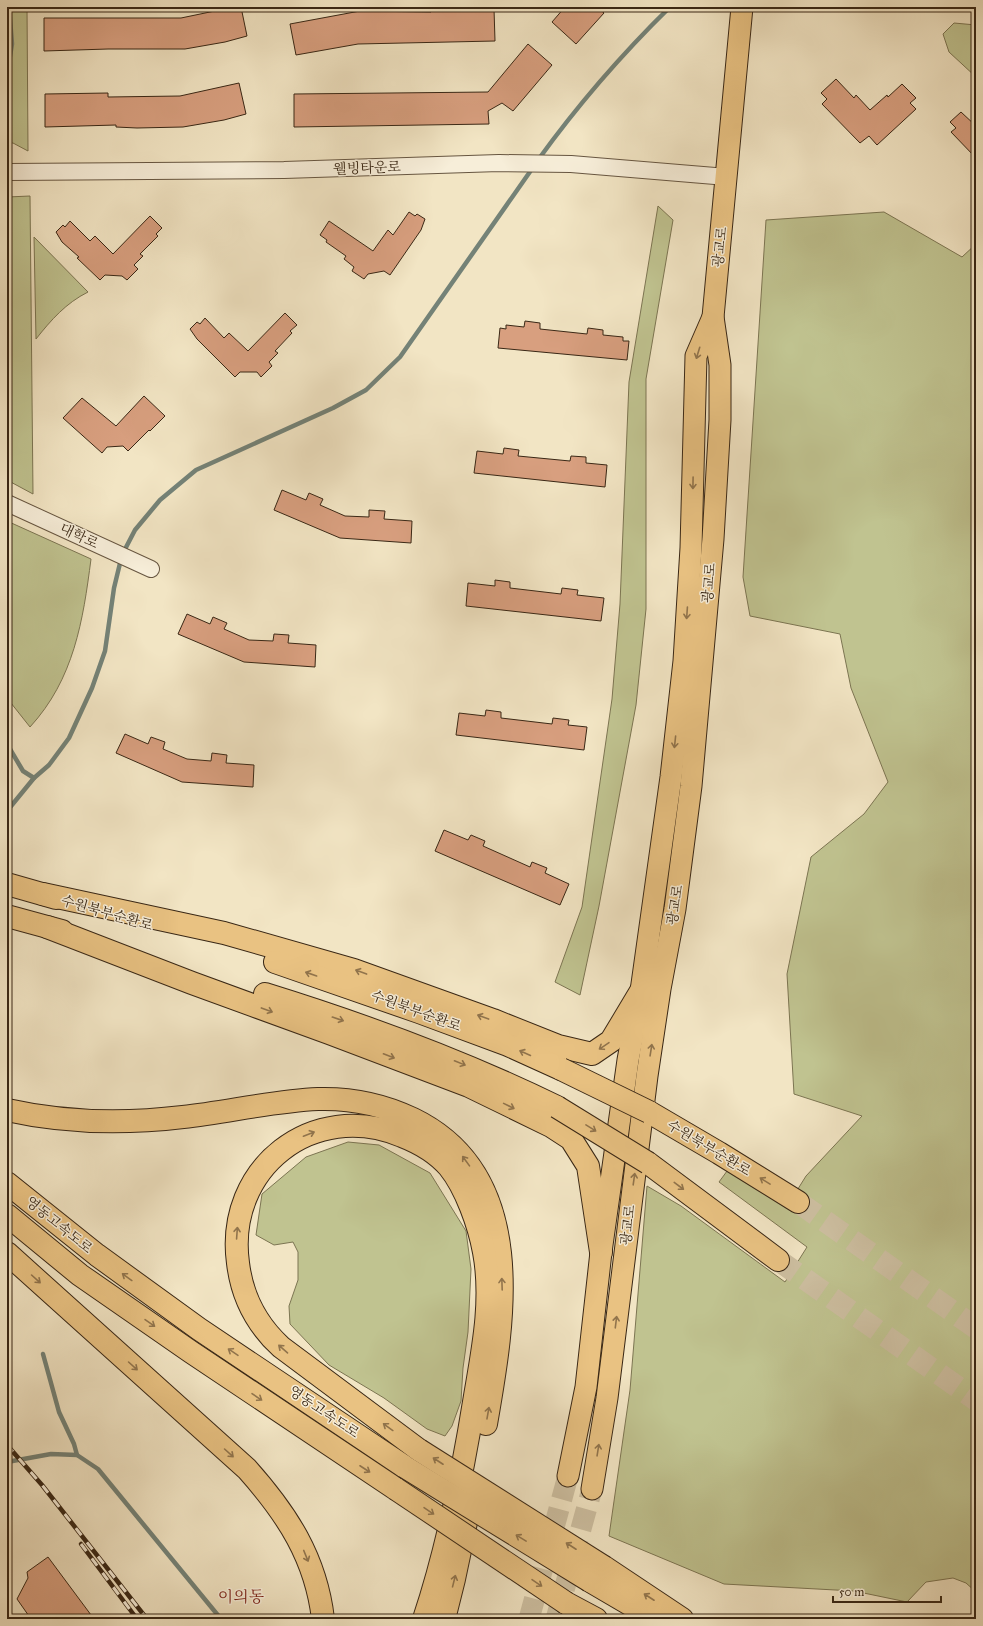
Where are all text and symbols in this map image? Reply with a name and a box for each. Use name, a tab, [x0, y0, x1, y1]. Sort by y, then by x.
street label: 웰빙타운로	[333, 158, 402, 178]
street label: 광교로	[709, 225, 731, 268]
one-way arrow	[694, 347, 701, 360]
one-way arrow	[689, 476, 697, 489]
street label: 대학로	[57, 520, 101, 552]
street label: 광교로	[699, 562, 719, 604]
one-way arrow	[683, 606, 691, 619]
one-way arrow	[671, 735, 679, 748]
street label: 광교로	[663, 883, 687, 926]
street label: 수원북부순환로	[59, 892, 155, 934]
one-way arrow	[354, 968, 367, 975]
one-way arrow	[305, 970, 318, 977]
street label: 수원북부순환로	[369, 987, 464, 1035]
one-way arrow	[260, 1007, 272, 1015]
one-way arrow	[477, 1012, 489, 1020]
one-way arrow	[332, 1015, 344, 1023]
one-way arrow	[599, 1042, 610, 1050]
one-way arrow	[647, 1044, 655, 1057]
one-way arrow	[520, 1049, 532, 1056]
one-way arrow	[382, 1052, 394, 1060]
one-way arrow	[454, 1060, 466, 1068]
one-way arrow	[502, 1103, 514, 1110]
street label: 수원북부순환로	[664, 1116, 754, 1180]
one-way arrow	[585, 1124, 597, 1132]
one-way arrow	[303, 1129, 315, 1137]
one-way arrow	[462, 1156, 470, 1167]
one-way arrow	[630, 1173, 637, 1186]
one-way arrow	[760, 1177, 771, 1185]
one-way arrow	[673, 1182, 684, 1191]
street label: 영동고속도로	[22, 1193, 96, 1257]
street label: 광교로	[617, 1203, 639, 1246]
one-way arrow	[233, 1227, 240, 1240]
one-way arrow	[122, 1273, 133, 1281]
one-way arrow	[31, 1274, 41, 1283]
one-way arrow	[499, 1278, 506, 1291]
one-way arrow	[612, 1316, 620, 1329]
one-way arrow	[144, 1319, 155, 1327]
one-way arrow	[278, 1345, 289, 1354]
one-way arrow	[228, 1348, 239, 1356]
one-way arrow	[127, 1361, 138, 1370]
street label: 영동고속도로	[286, 1382, 363, 1442]
one-way arrow	[251, 1393, 262, 1401]
one-way arrow	[484, 1407, 492, 1420]
one-way arrow	[383, 1422, 394, 1431]
one-way arrow	[594, 1444, 602, 1457]
one-way arrow	[224, 1448, 234, 1457]
one-way arrow	[432, 1457, 444, 1465]
one-way arrow	[359, 1465, 370, 1473]
one-way arrow	[423, 1507, 434, 1515]
one-way arrow	[515, 1534, 527, 1542]
one-way arrow	[565, 1542, 577, 1550]
one-way arrow	[303, 1549, 311, 1561]
one-way arrow	[451, 1575, 458, 1588]
scale bar	[833, 1578, 941, 1604]
one-way arrow	[531, 1579, 542, 1587]
text: 50 m	[839, 1585, 864, 1599]
district label: 이의동	[218, 1587, 265, 1606]
one-way arrow	[644, 1593, 655, 1602]

